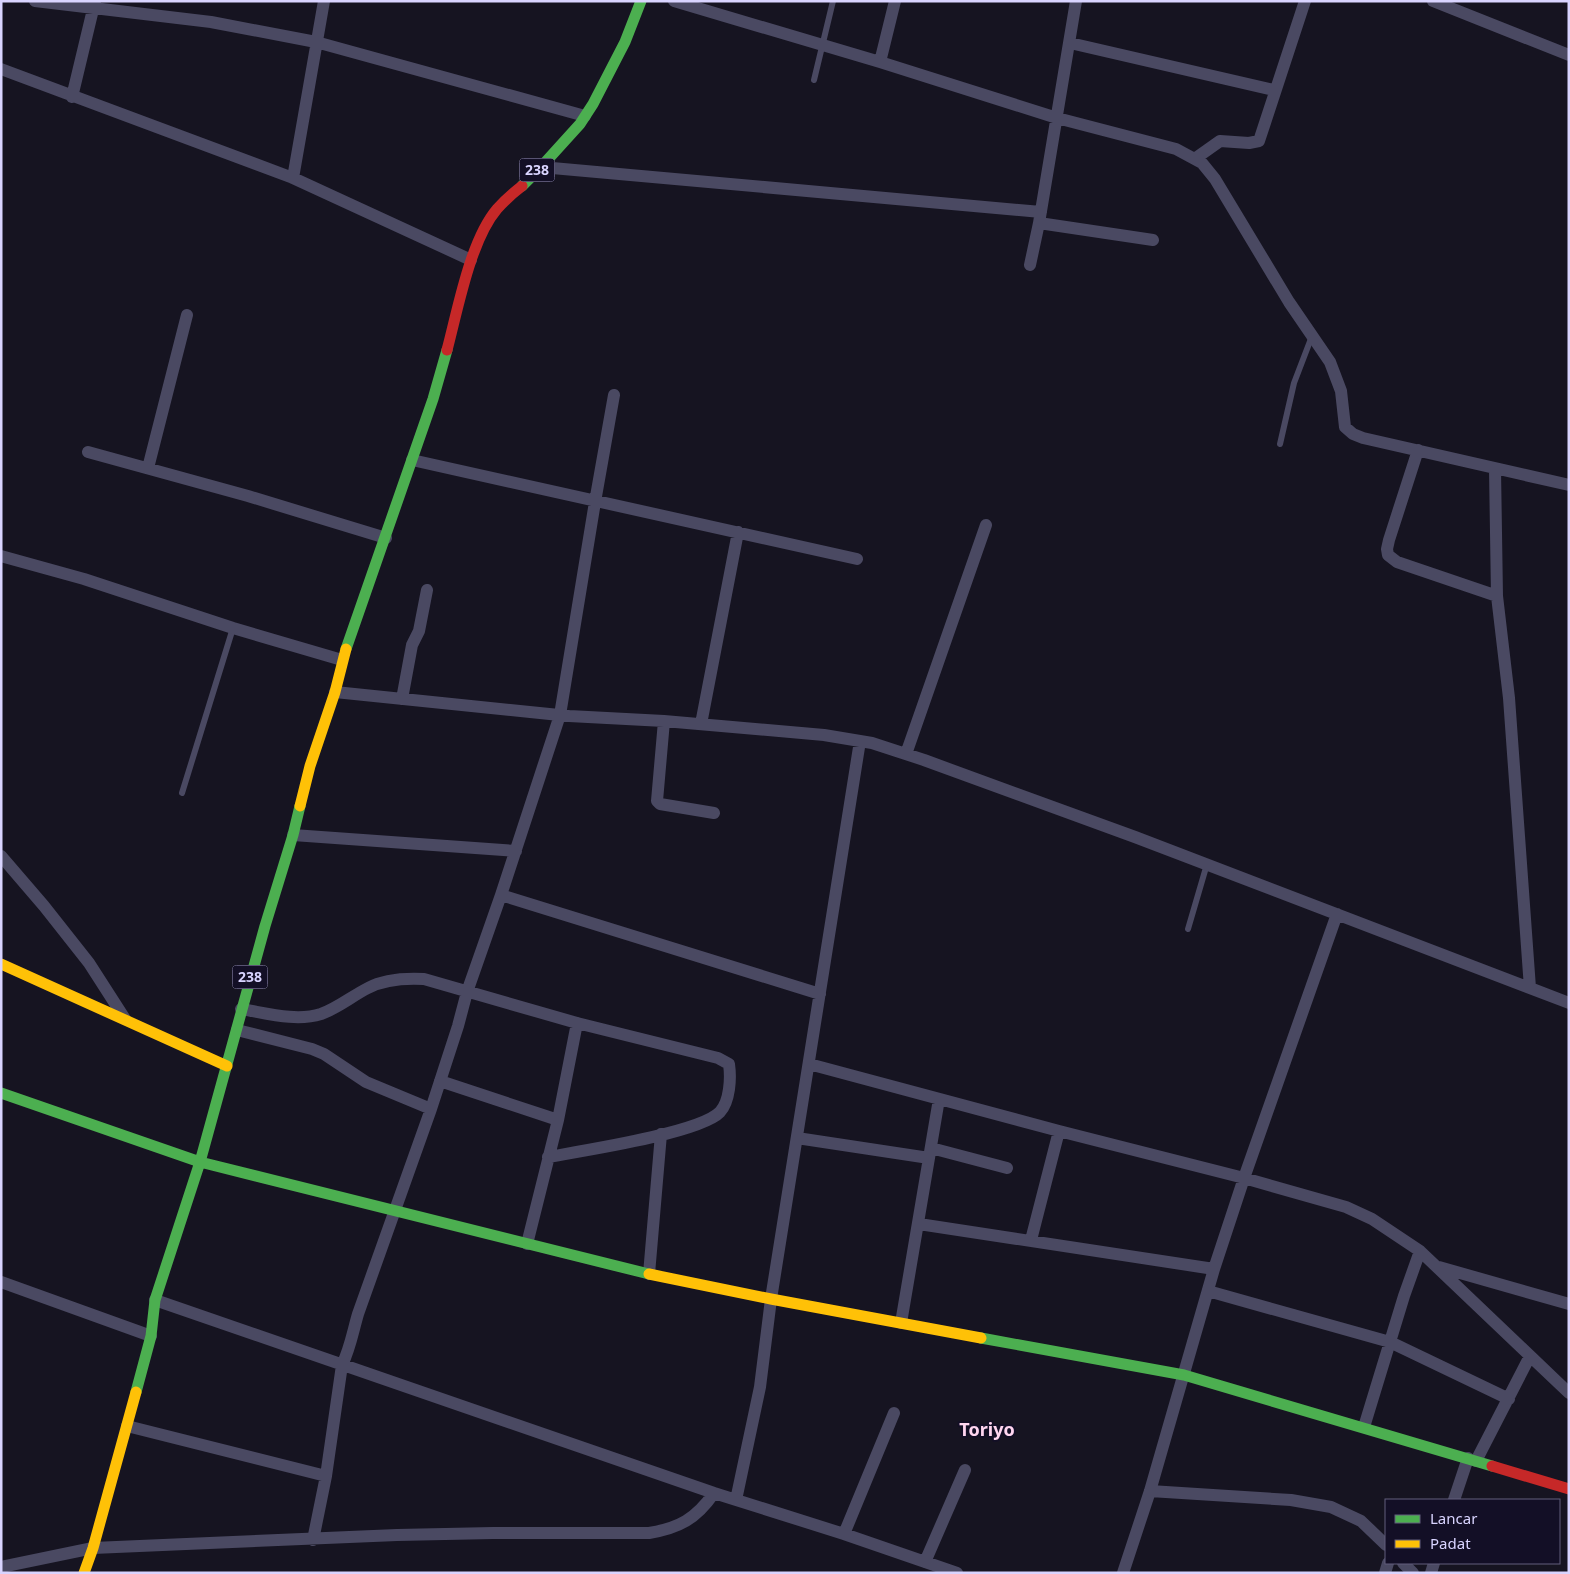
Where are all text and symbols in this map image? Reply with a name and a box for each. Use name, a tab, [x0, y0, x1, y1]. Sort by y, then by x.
road number: 238	[520, 158, 554, 182]
road number: 238	[232, 966, 268, 989]
district label: Toriyo	[959, 1417, 1015, 1441]
legend	[1385, 1499, 1560, 1564]
text: Lancar	[1430, 1508, 1477, 1528]
text: Padat	[1430, 1533, 1471, 1553]

